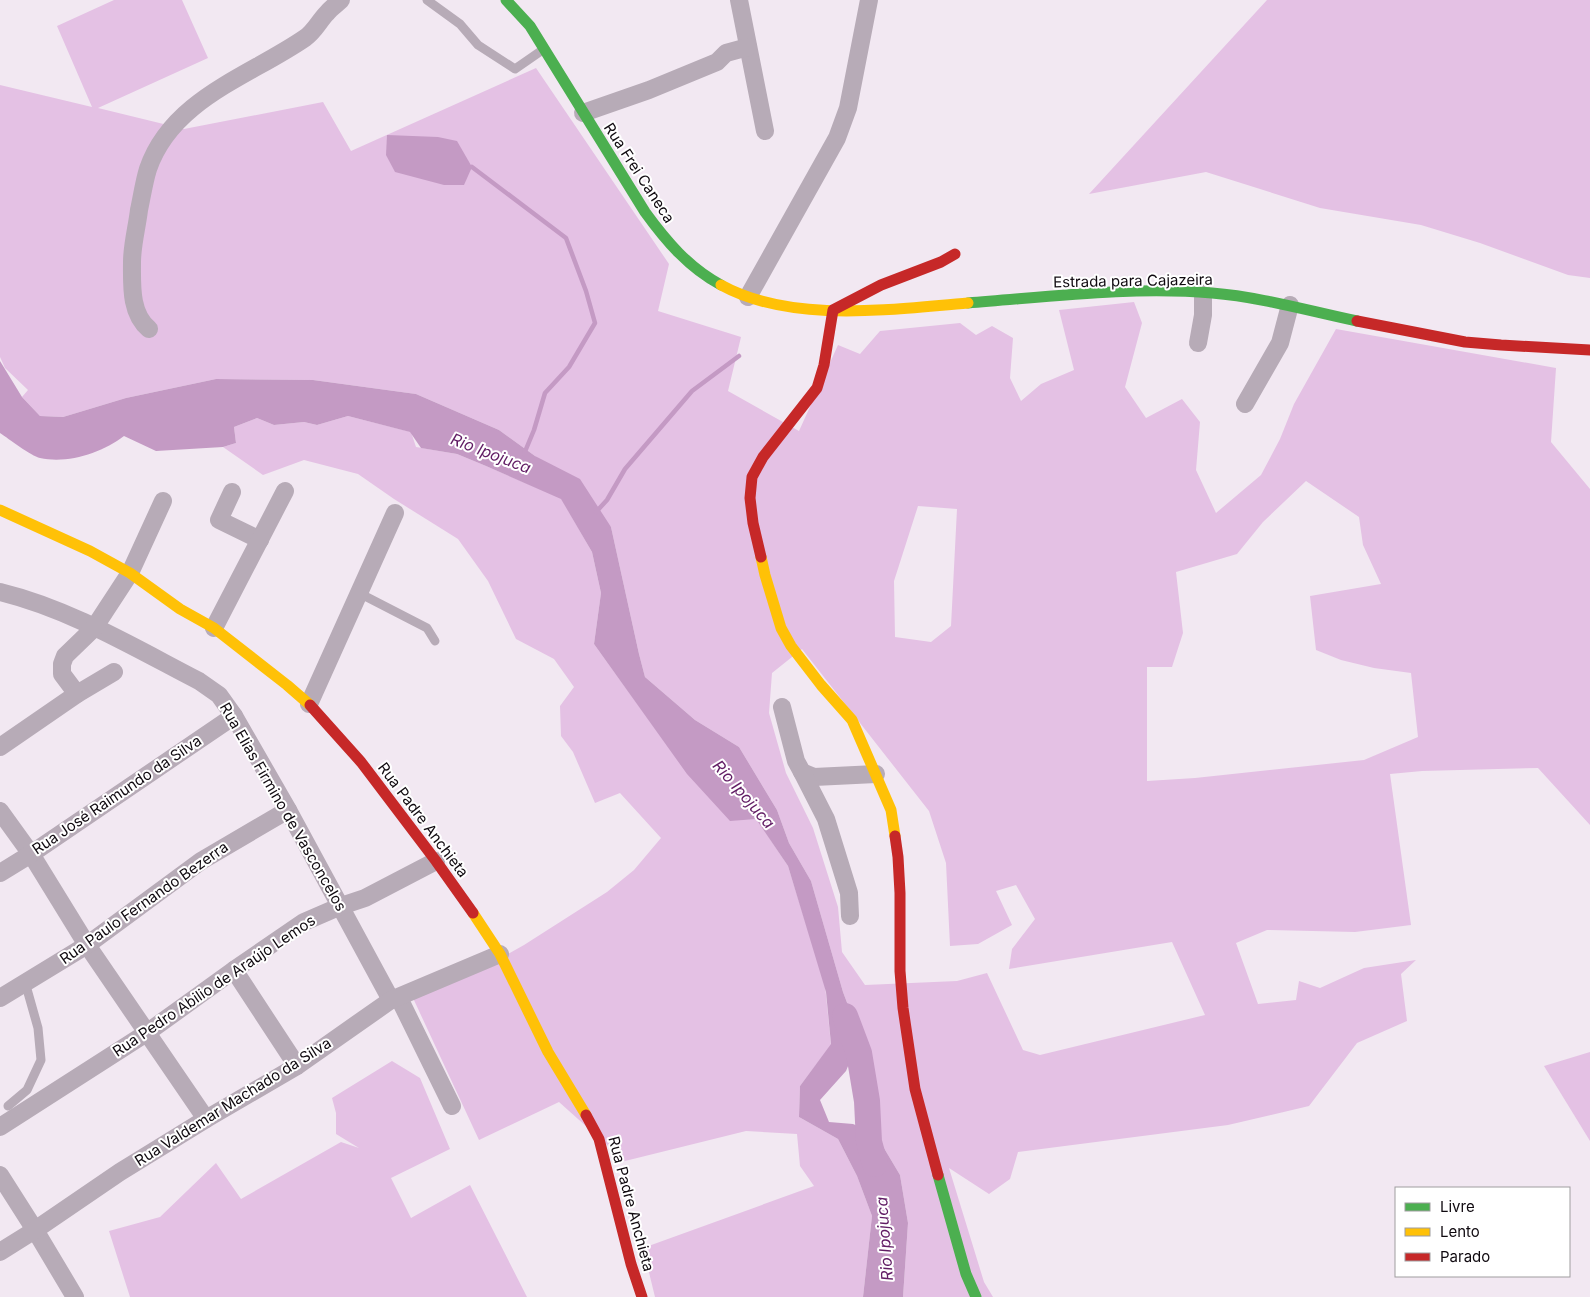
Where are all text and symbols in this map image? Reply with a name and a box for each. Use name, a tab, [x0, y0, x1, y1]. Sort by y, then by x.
street label: Rua Frei Caneca	[600, 119, 679, 226]
street label: Estrada para Cajazeira	[1053, 270, 1213, 291]
water label: Rio Ipojuca	[448, 429, 534, 478]
street label: Rua Elias Firmino de Vasconcelos	[216, 699, 351, 914]
street label: Rua José Raimundo da Silva	[28, 731, 205, 858]
water label: Rio Ipojuca	[709, 756, 779, 833]
street label: Rua Padre Anchieta	[374, 758, 473, 881]
street label: Rua Paulo Fernando Bezerra	[56, 837, 232, 968]
street label: Rua Pedro Abilio de Araújo Lemos	[109, 910, 319, 1061]
street label: Rua Valdemar Machado da Silva	[131, 1033, 334, 1170]
street label: Rua Padre Anchieta	[604, 1134, 659, 1274]
legend	[1395, 1187, 1570, 1277]
water label: Rio Ipojuca	[871, 1196, 897, 1282]
text: Livre	[1440, 1197, 1475, 1216]
text: Lento	[1440, 1222, 1480, 1241]
text: Parado	[1440, 1247, 1490, 1266]

